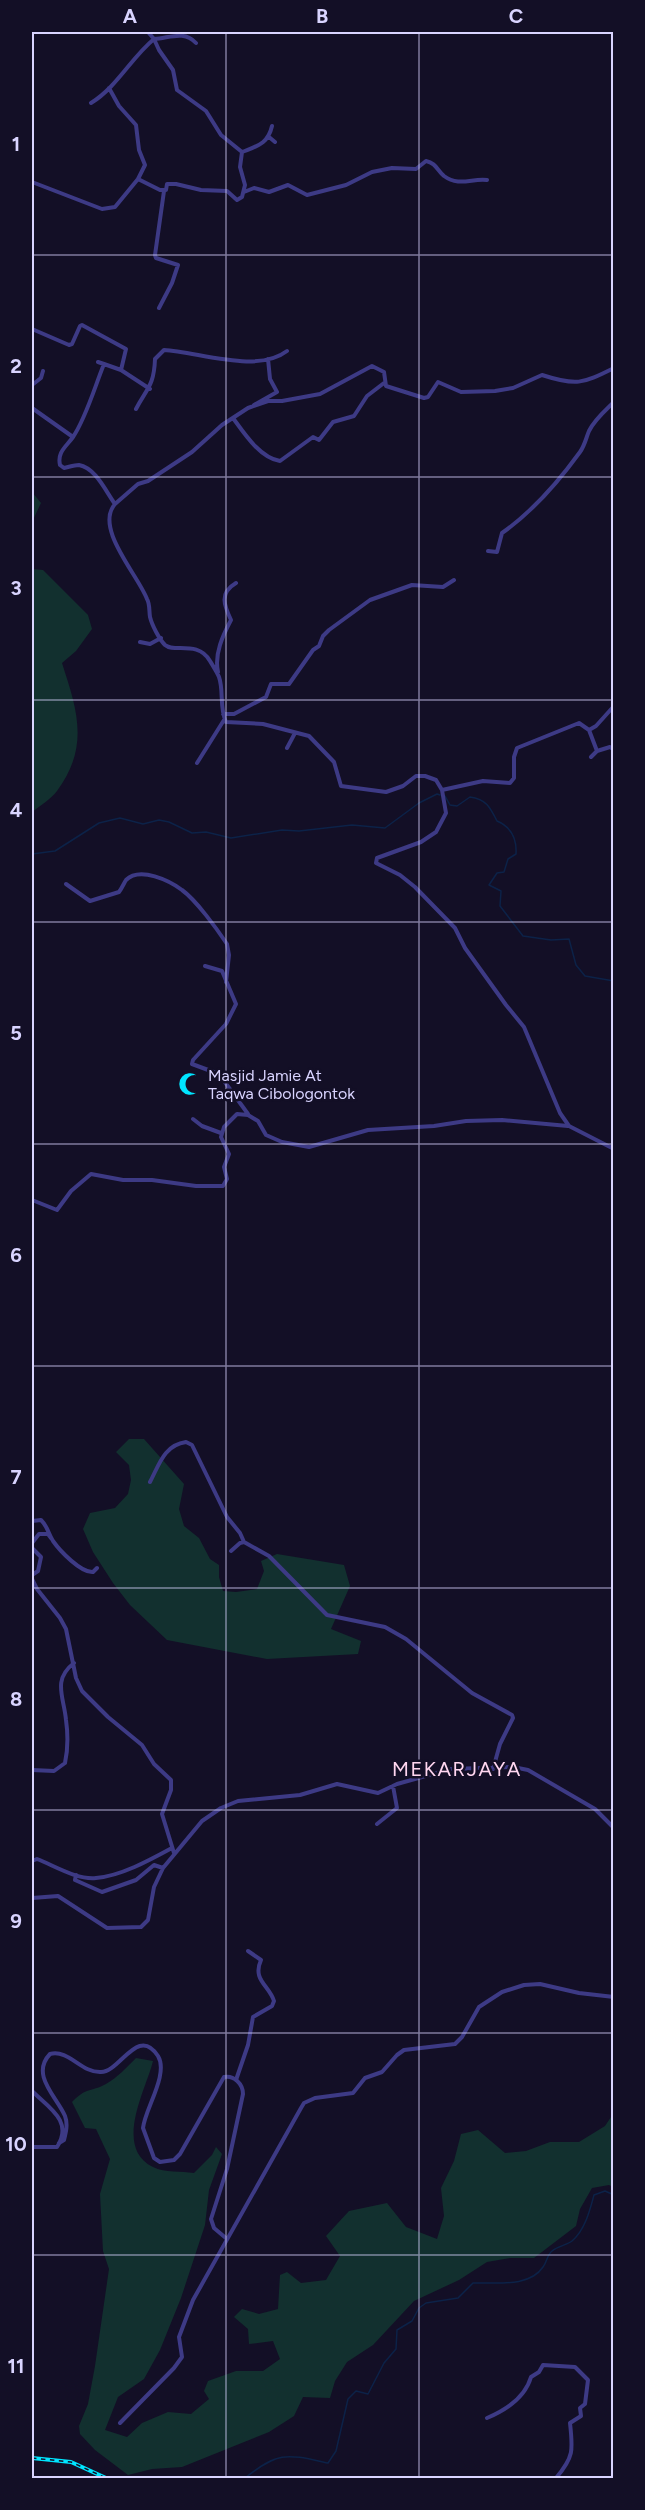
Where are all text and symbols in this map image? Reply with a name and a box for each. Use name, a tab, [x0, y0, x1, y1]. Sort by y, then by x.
text: A	[123, 4, 138, 28]
text: B	[316, 4, 328, 28]
text: C	[509, 4, 523, 28]
text: 1	[12, 132, 20, 156]
text: 2	[10, 354, 22, 378]
text: 3	[10, 576, 22, 600]
text: 4	[10, 798, 23, 822]
text: 5	[10, 1021, 22, 1045]
place label: Masjid Jamie At Taqwa Cibologontok	[208, 1066, 355, 1103]
mosque icon: Masjid Jamie At Taqwa Cibologontok	[177, 1071, 203, 1097]
text: 6	[10, 1243, 22, 1267]
text: 7	[10, 1465, 22, 1489]
text: 8	[10, 1687, 22, 1711]
district label: MEKARJAYA	[392, 1757, 522, 1781]
text: 9	[10, 1909, 22, 1933]
text: 10	[5, 2132, 27, 2156]
text: 11	[8, 2354, 24, 2378]

